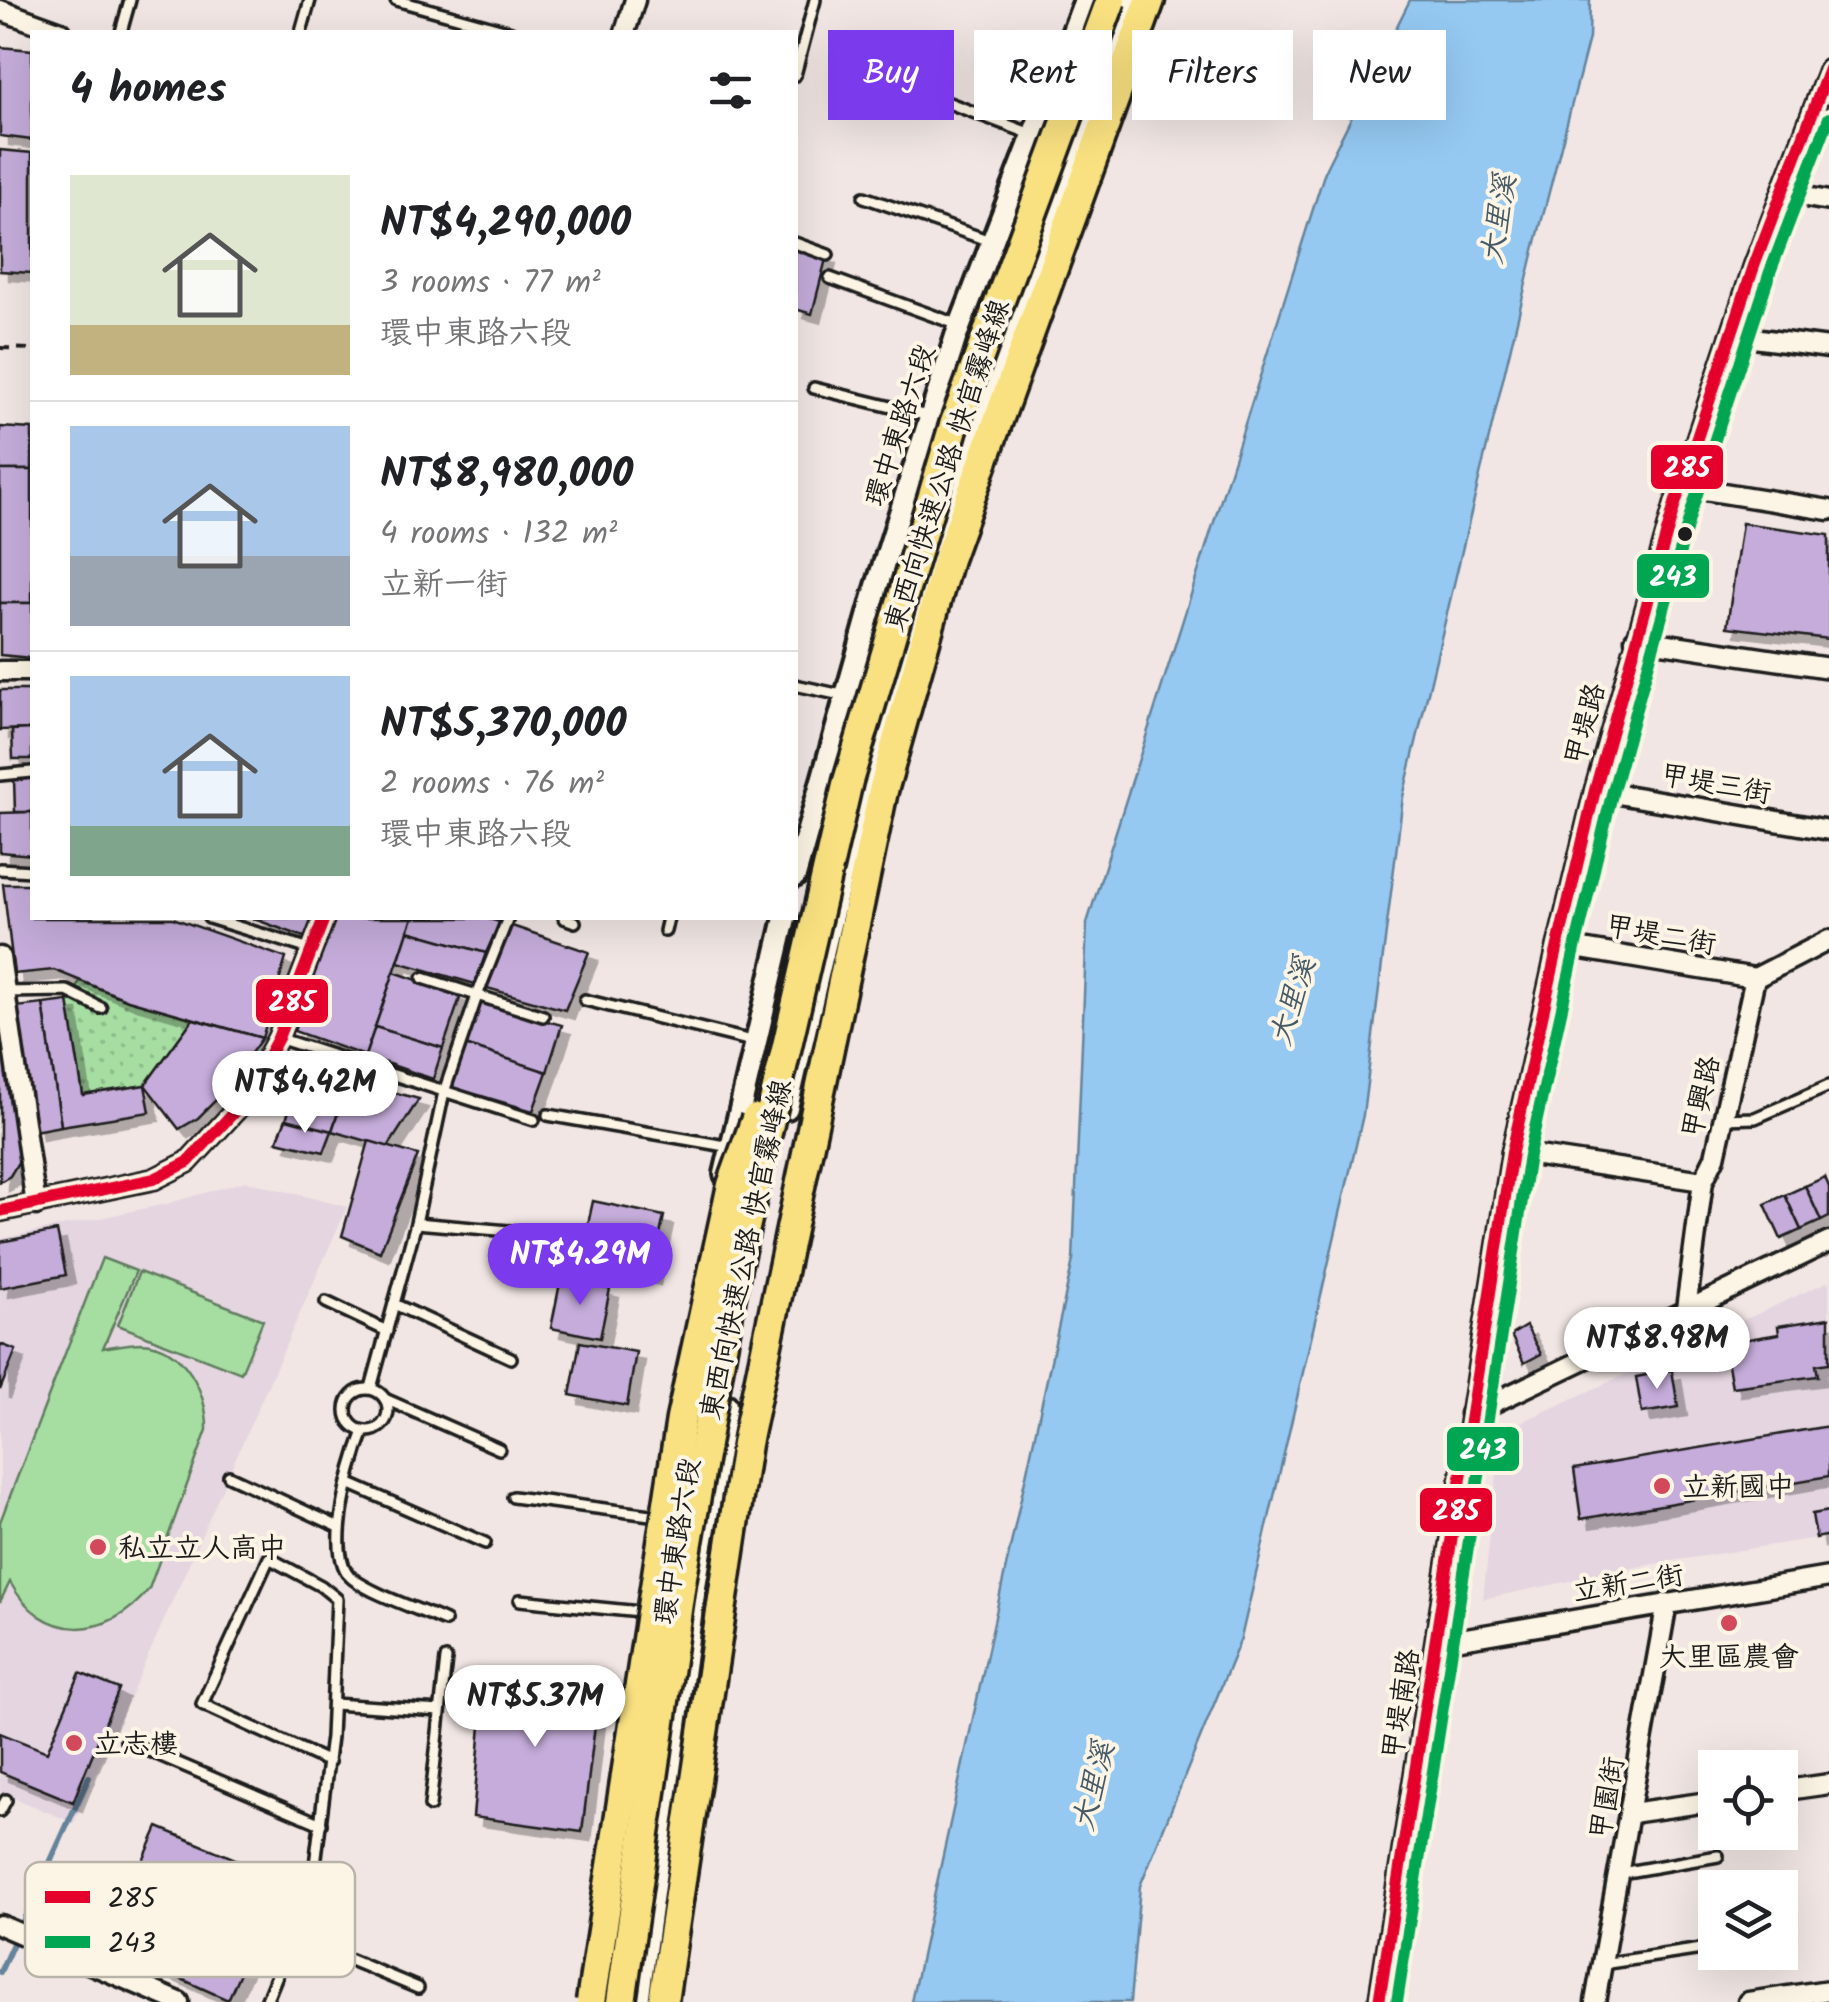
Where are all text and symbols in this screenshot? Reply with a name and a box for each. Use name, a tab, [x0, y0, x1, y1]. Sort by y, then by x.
chip: Buy	[828, 30, 954, 120]
chip: Rent	[974, 30, 1112, 120]
chip: Filters	[1132, 30, 1293, 120]
chip: New	[1313, 30, 1446, 120]
text: 4 homes	[70, 57, 226, 124]
icon: filters	[703, 63, 758, 118]
water label: 大里溪	[1469, 169, 1531, 268]
text: NT$4,290,000	[380, 191, 631, 258]
icon: home	[150, 215, 270, 335]
text: 3 rooms · 77 m²	[380, 258, 601, 309]
street label: 東西向快速公路 快官霧峰線	[873, 294, 1023, 638]
text: 環中東路六段	[380, 309, 572, 360]
street label: 環中東路六段	[854, 339, 949, 513]
text: NT$8,980,000	[380, 442, 633, 509]
line badge: 285	[1649, 443, 1725, 491]
text: 285	[1663, 447, 1713, 492]
icon: home	[150, 466, 270, 586]
text: 4 rooms · 132 m²	[380, 509, 617, 560]
unlabelled marker	[1675, 524, 1695, 544]
line badge: 243	[1635, 552, 1711, 600]
text: 243	[1650, 556, 1696, 601]
text: 立新一街	[380, 560, 508, 611]
street label: 甲堤路	[1554, 678, 1619, 771]
text: NT$5,370,000	[380, 692, 626, 759]
icon: home	[150, 716, 270, 836]
street label: 甲堤三街	[1657, 754, 1775, 817]
text: 2 rooms · 76 m²	[380, 759, 604, 810]
text: 環中東路六段	[380, 810, 572, 861]
street label: 甲堤二街	[1602, 905, 1720, 968]
water label: 大里溪	[1258, 950, 1331, 1052]
line badge: 285	[254, 977, 330, 1025]
text: 285	[268, 981, 318, 1026]
pin: NT$4.42M	[202, 1051, 408, 1136]
street label: 甲興路	[1671, 1052, 1734, 1144]
text: NT$4.42M	[234, 1058, 376, 1109]
street label: 東西向快速公路 快官霧峰線	[689, 1075, 806, 1424]
pin: NT$4.29M	[477, 1223, 683, 1308]
text: NT$4.29M	[510, 1230, 650, 1281]
pin: NT$8.98M	[1554, 1307, 1760, 1392]
text: NT$8.98M	[1586, 1314, 1728, 1365]
line badge: 243	[1445, 1425, 1521, 1473]
text: 243	[1460, 1429, 1506, 1474]
street label: 環中東路六段	[643, 1455, 714, 1628]
place label: 立新國中	[1682, 1466, 1794, 1511]
marker: 立新國中	[1651, 1475, 1673, 1497]
line badge: 285	[1418, 1486, 1494, 1534]
text: 285	[1432, 1490, 1482, 1535]
place label: 私立立人高中	[118, 1527, 286, 1572]
marker: 私立立人高中	[87, 1536, 109, 1558]
street label: 立新二街	[1570, 1553, 1687, 1615]
marker: 大里區農會	[1718, 1612, 1740, 1634]
place label: 大里區農會	[1659, 1636, 1799, 1681]
street label: 甲堤南路	[1371, 1646, 1433, 1763]
pin: NT$5.37M	[432, 1665, 638, 1750]
text: NT$5.37M	[466, 1672, 604, 1723]
place label: 立志樓	[94, 1723, 178, 1768]
marker: 立志樓	[63, 1732, 85, 1754]
water label: 大里溪	[1061, 1735, 1130, 1836]
map controls	[1698, 1750, 1798, 1970]
button: locate	[1698, 1750, 1798, 1850]
street label: 甲園街	[1579, 1753, 1638, 1844]
legend	[25, 1862, 355, 1977]
button: layers	[1698, 1870, 1798, 1970]
text: 285	[108, 1877, 158, 1922]
text: 243	[108, 1922, 156, 1967]

